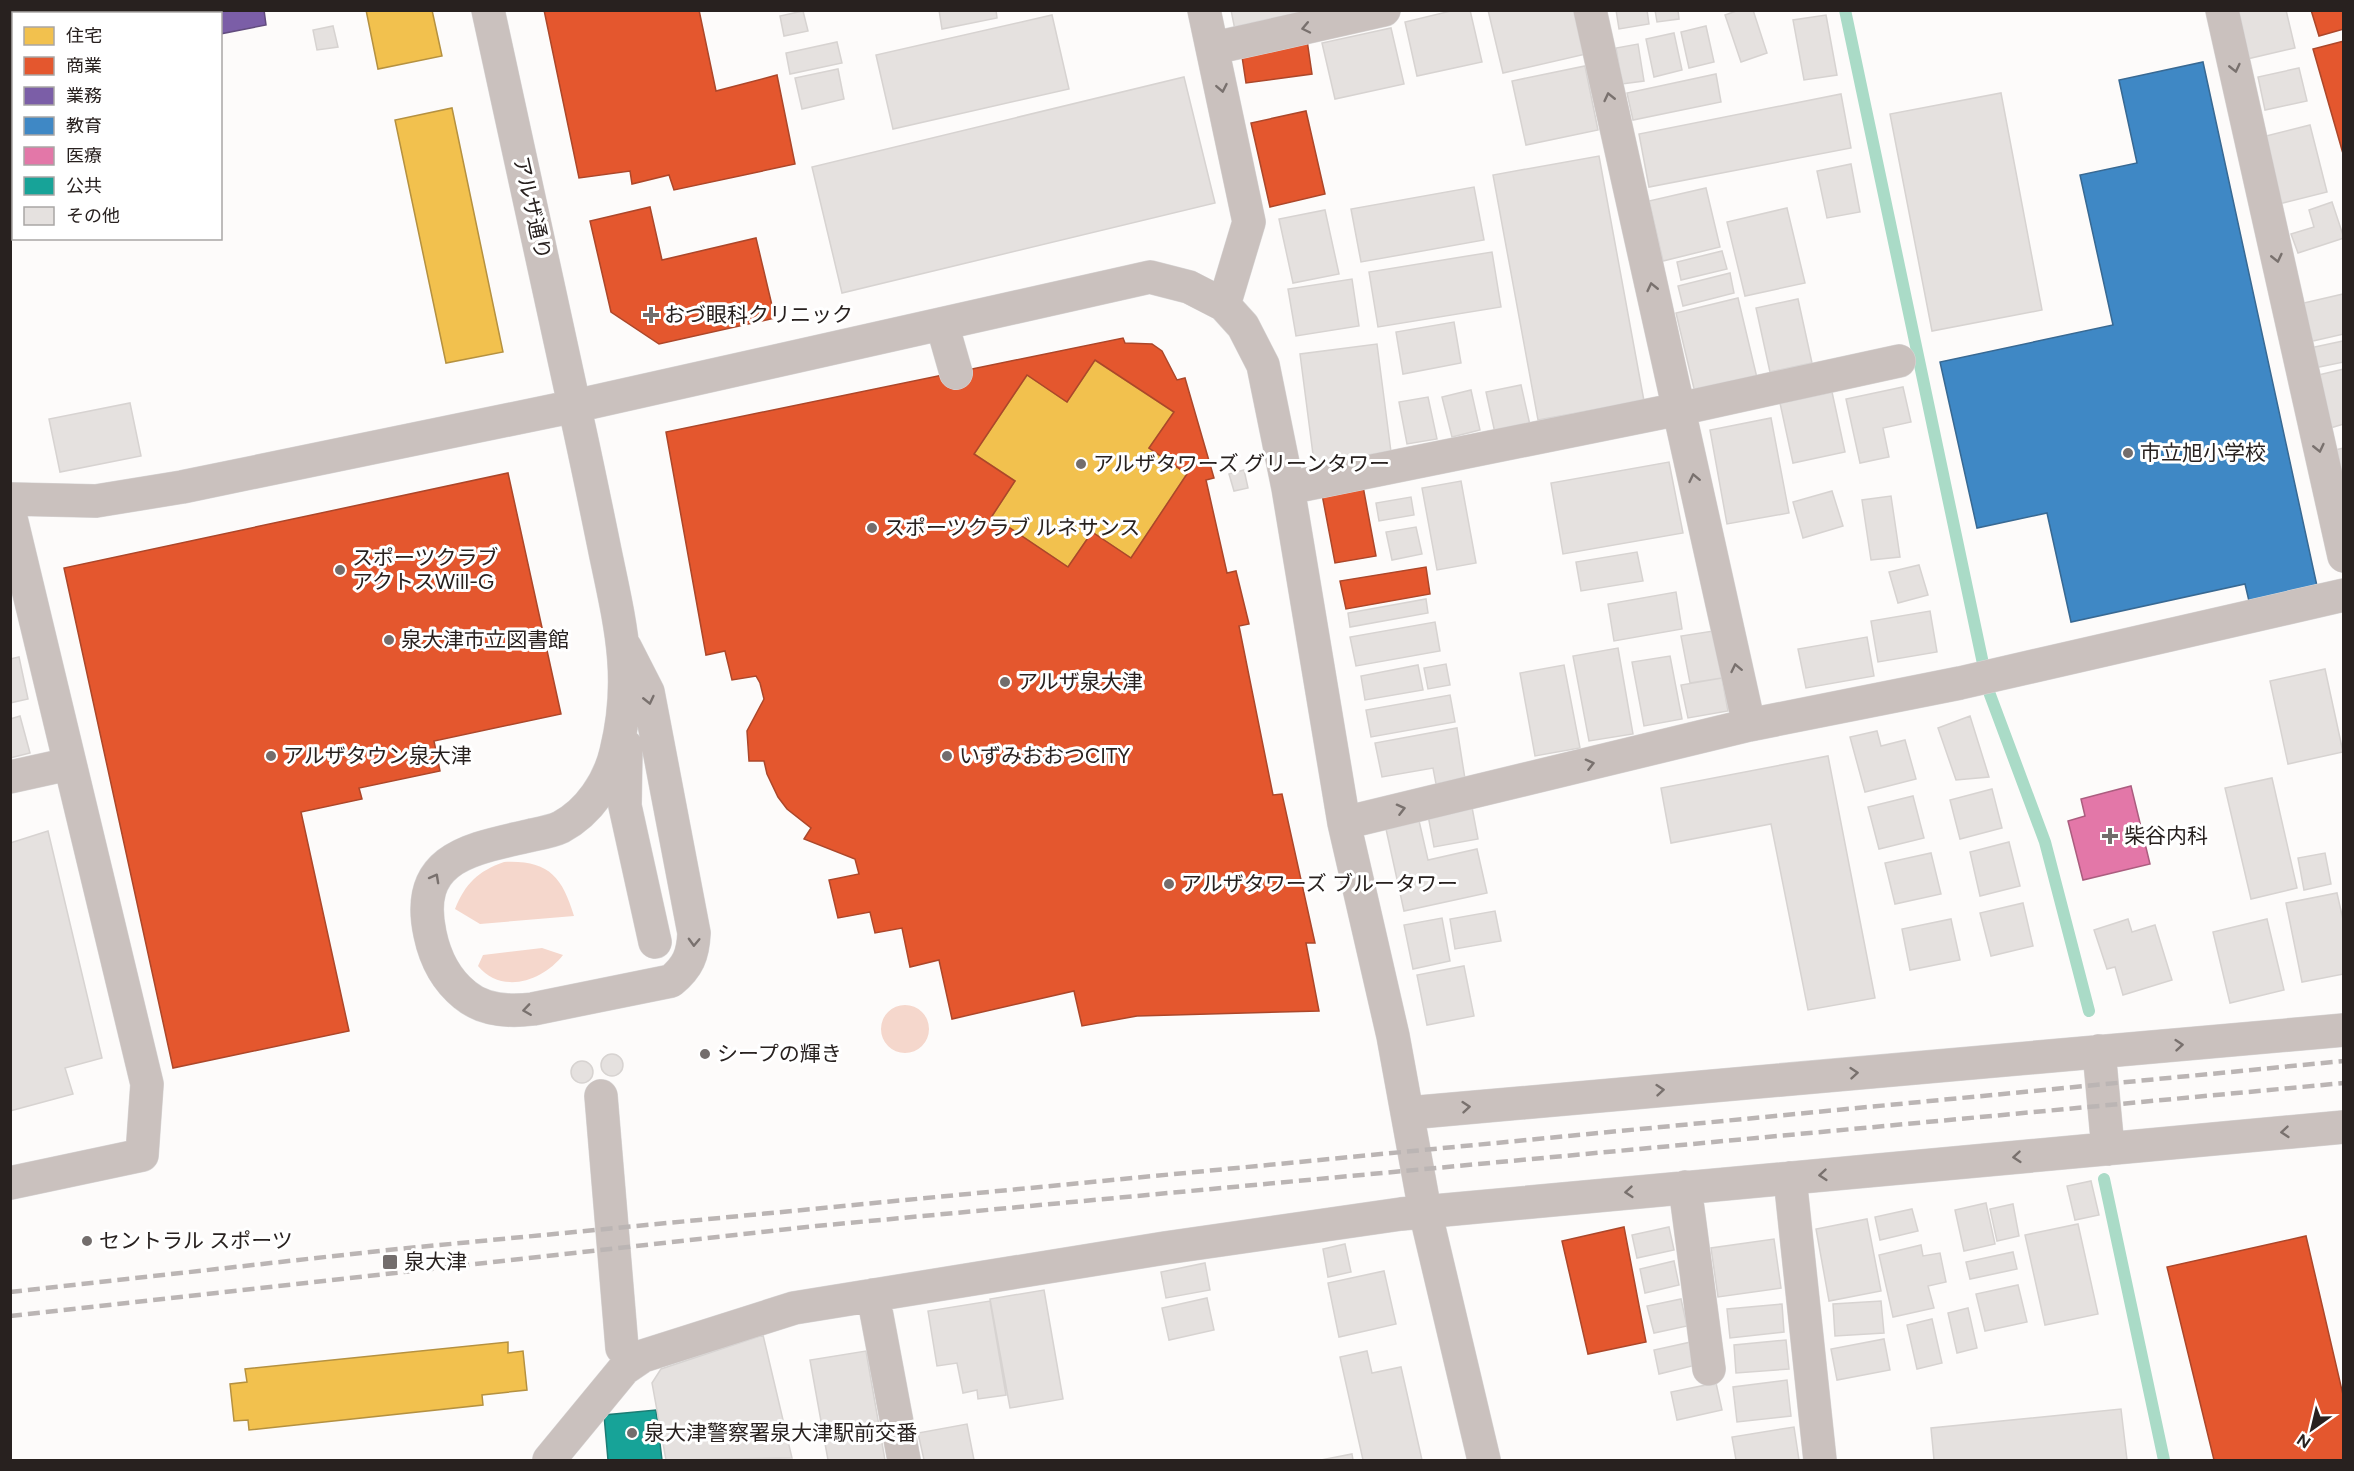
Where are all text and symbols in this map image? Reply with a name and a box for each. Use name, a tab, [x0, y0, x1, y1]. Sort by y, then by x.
legend	[12, 12, 222, 240]
one-way arrow	[1302, 20, 1312, 33]
text: 住宅	[66, 25, 102, 47]
text: 商業	[66, 55, 102, 77]
one-way arrow	[2228, 62, 2241, 72]
one-way arrow	[1215, 83, 1228, 93]
text: 業務	[66, 85, 102, 107]
one-way arrow	[1604, 92, 1617, 102]
text: 教育	[66, 115, 102, 137]
text: 医療	[66, 145, 102, 167]
street label: アルザ通り	[509, 154, 556, 262]
text: 公共	[66, 175, 102, 197]
text: その他	[66, 205, 120, 227]
one-way arrow	[2270, 253, 2283, 263]
one-way arrow	[1646, 283, 1659, 293]
place label: おづ眼科クリニック	[664, 302, 853, 327]
marker: おづ眼科クリニック	[642, 306, 660, 324]
place label: 市立旭小学校	[2140, 440, 2266, 465]
one-way arrow	[2312, 443, 2325, 453]
marker: 市立旭小学校	[2121, 446, 2135, 460]
place label: アルザタワーズ グリーンタワー	[1093, 451, 1390, 476]
marker: アルザタワーズ グリーンタワー	[1074, 457, 1088, 471]
one-way arrow	[1688, 473, 1701, 483]
place label: スポーツクラブ ルネサンス	[884, 515, 1140, 540]
marker: スポーツクラブ ルネサンス	[865, 521, 879, 535]
place label: スポーツクラブ アクトスWill-G	[352, 545, 499, 594]
marker: スポーツクラブ アクトスWill-G	[333, 563, 347, 577]
place label: 泉大津市立図書館	[401, 627, 569, 652]
marker: 泉大津市立図書館	[382, 633, 396, 647]
one-way arrow	[1730, 663, 1743, 673]
place label: アルザ泉大津	[1017, 669, 1143, 694]
marker: アルザ泉大津	[998, 675, 1012, 689]
one-way arrow	[642, 695, 655, 705]
place label: アルザタウン泉大津	[283, 743, 472, 768]
place label: いずみおおつCITY	[959, 743, 1130, 768]
marker: アルザタウン泉大津	[264, 749, 278, 763]
marker: いずみおおつCITY	[940, 749, 954, 763]
one-way arrow	[1585, 758, 1595, 771]
one-way arrow	[1396, 804, 1406, 817]
place label: 柴谷内科	[2124, 823, 2208, 848]
marker: 柴谷内科	[2101, 827, 2119, 845]
place label: アルザタワーズ ブルータワー	[1181, 871, 1458, 896]
one-way arrow	[428, 874, 440, 884]
marker: アルザタワーズ ブルータワー	[1162, 877, 1176, 891]
one-way arrow	[688, 937, 700, 946]
one-way arrow	[522, 1003, 531, 1015]
one-way arrow	[2175, 1038, 2184, 1051]
place label: シープの輝き	[717, 1041, 842, 1066]
marker: シープの輝き	[698, 1047, 712, 1061]
one-way arrow	[1850, 1067, 1859, 1080]
one-way arrow	[1656, 1084, 1665, 1097]
one-way arrow	[1461, 1101, 1470, 1114]
one-way arrow	[2281, 1125, 2290, 1138]
one-way arrow	[2013, 1150, 2022, 1163]
one-way arrow	[1818, 1168, 1828, 1181]
one-way arrow	[1624, 1185, 1633, 1198]
place label: セントラル スポーツ	[99, 1228, 293, 1253]
marker: セントラル スポーツ	[80, 1234, 94, 1248]
place label: 泉大津	[404, 1249, 467, 1274]
marker: 泉大津	[381, 1253, 399, 1271]
north arrow	[2282, 1399, 2342, 1459]
place label: 泉大津警察署泉大津駅前交番	[644, 1420, 917, 1445]
marker: 泉大津警察署泉大津駅前交番	[625, 1426, 639, 1440]
text: N	[2293, 1430, 2314, 1452]

